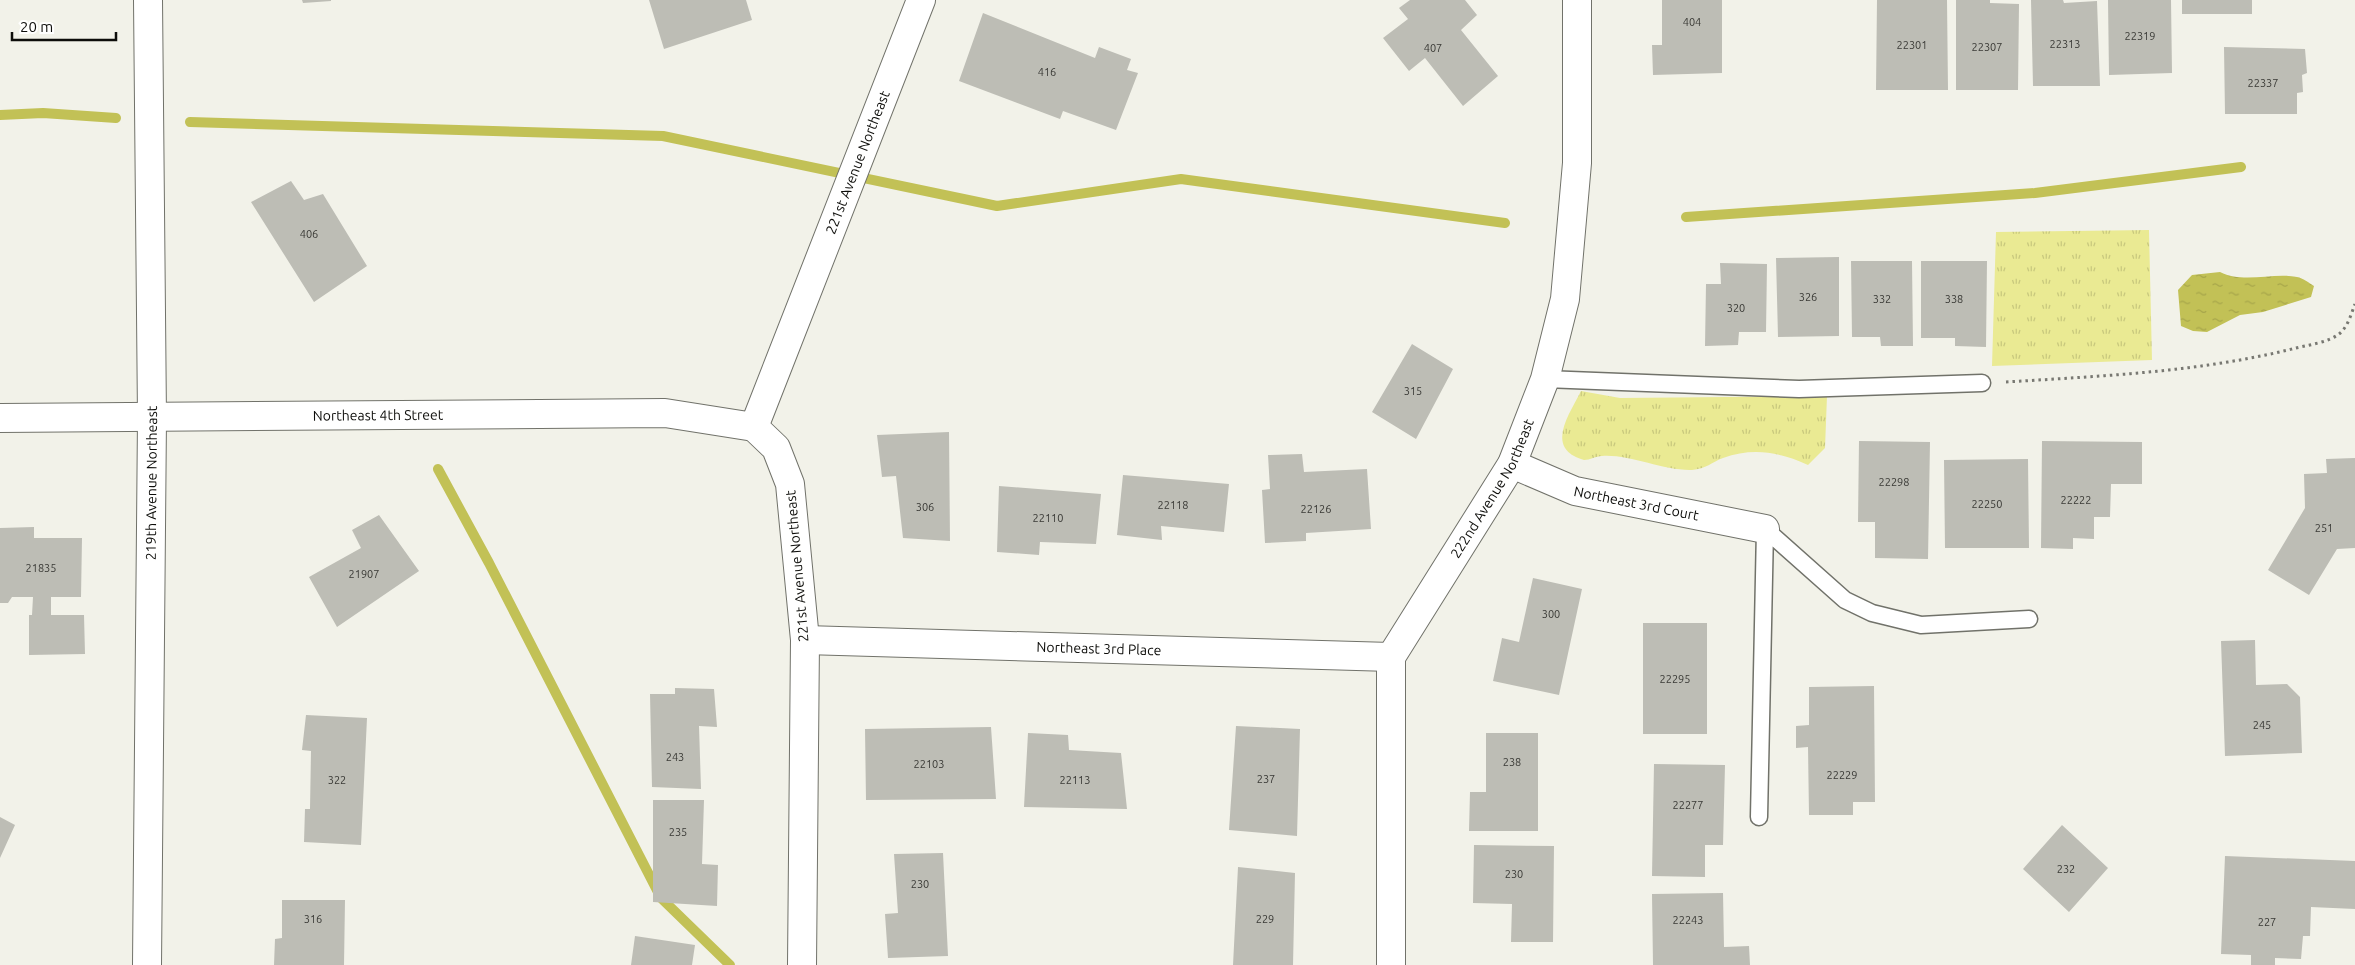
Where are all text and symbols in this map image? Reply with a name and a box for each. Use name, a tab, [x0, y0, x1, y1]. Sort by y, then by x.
scale bar	[12, 10, 116, 42]
house number: 404	[1683, 16, 1701, 28]
text: 20 m	[20, 18, 53, 35]
house number: 22319	[2124, 30, 2156, 42]
house number: 22313	[2049, 38, 2081, 50]
house number: 22301	[1896, 39, 1928, 51]
house number: 22307	[1971, 41, 2003, 53]
house number: 407	[1424, 42, 1442, 54]
house number: 416	[1038, 66, 1056, 78]
house number: 22337	[2247, 77, 2279, 89]
street label: 221st Avenue Northeast	[822, 88, 893, 236]
house number: 406	[300, 228, 318, 240]
house number: 326	[1799, 291, 1817, 303]
house number: 332	[1873, 293, 1891, 305]
house number: 338	[1945, 293, 1963, 305]
house number: 320	[1727, 302, 1745, 314]
house number: 315	[1404, 385, 1422, 397]
street label: 219th Avenue Northeast	[143, 405, 160, 560]
street label: Northeast 4th Street	[313, 407, 444, 424]
street label: 222nd Avenue Northeast	[1447, 416, 1537, 561]
house number: 22298	[1878, 476, 1910, 488]
street label: Northeast 3rd Court	[1572, 483, 1701, 524]
street label: 221st Avenue Northeast	[782, 489, 812, 643]
house number: 22222	[2060, 494, 2092, 506]
house number: 22250	[1971, 498, 2003, 510]
house number: 22118	[1157, 499, 1189, 511]
house number: 306	[916, 501, 934, 513]
house number: 22126	[1300, 503, 1332, 515]
house number: 22110	[1032, 512, 1064, 524]
house number: 251	[2315, 522, 2333, 534]
house number: 21835	[25, 562, 57, 574]
house number: 21907	[348, 568, 380, 580]
house number: 300	[1542, 608, 1560, 620]
street label: Northeast 3rd Place	[1036, 639, 1162, 658]
house number: 22295	[1659, 673, 1691, 685]
house number: 245	[2253, 719, 2271, 731]
house number: 243	[666, 751, 684, 763]
house number: 238	[1503, 756, 1521, 768]
house number: 22103	[913, 758, 945, 770]
house number: 22229	[1826, 769, 1858, 781]
house number: 237	[1257, 773, 1275, 785]
house number: 322	[328, 774, 346, 786]
house number: 22113	[1059, 774, 1091, 786]
house number: 22277	[1672, 799, 1704, 811]
house number: 235	[669, 826, 687, 838]
house number: 232	[2057, 863, 2075, 875]
house number: 230	[1505, 868, 1523, 880]
house number: 230	[911, 878, 929, 890]
house number: 316	[304, 913, 322, 925]
house number: 229	[1256, 913, 1274, 925]
house number: 22243	[1672, 914, 1704, 926]
house number: 227	[2258, 916, 2276, 928]

